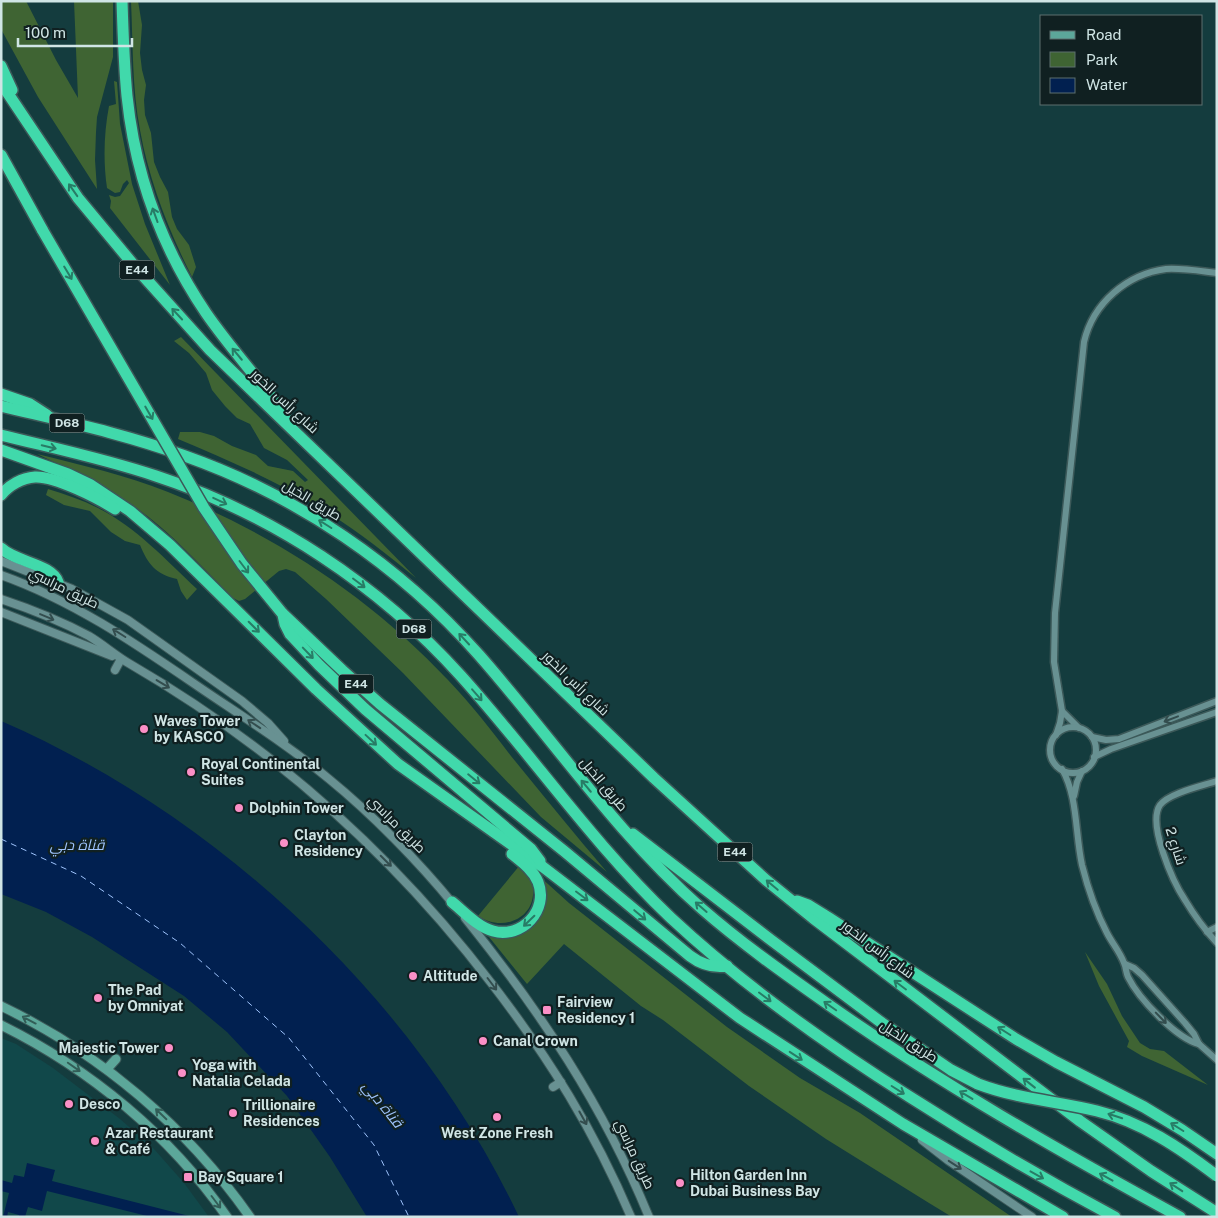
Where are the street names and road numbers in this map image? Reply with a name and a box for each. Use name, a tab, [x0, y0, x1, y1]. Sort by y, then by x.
road number: E44	[120, 260, 154, 280]
street label: شارع رأس الخور	[247, 364, 323, 437]
road number: D68	[50, 413, 84, 432]
street label: طريق الخيل	[279, 476, 344, 525]
street label: طريق مراسي	[25, 564, 101, 614]
road number: D68	[396, 620, 432, 638]
street label: شارع رأس الخور	[538, 646, 613, 719]
road number: E44	[338, 674, 374, 694]
street label: طريق الخيل	[576, 754, 631, 815]
street label: طريق مراسي	[363, 792, 429, 858]
street label: شارع 2	[1161, 825, 1190, 867]
road number: E44	[718, 842, 752, 862]
street label: شارع رأس الخور	[837, 915, 918, 982]
street label: طريق الخيل	[877, 1016, 941, 1066]
street label: طريق مراسي	[609, 1117, 658, 1193]

